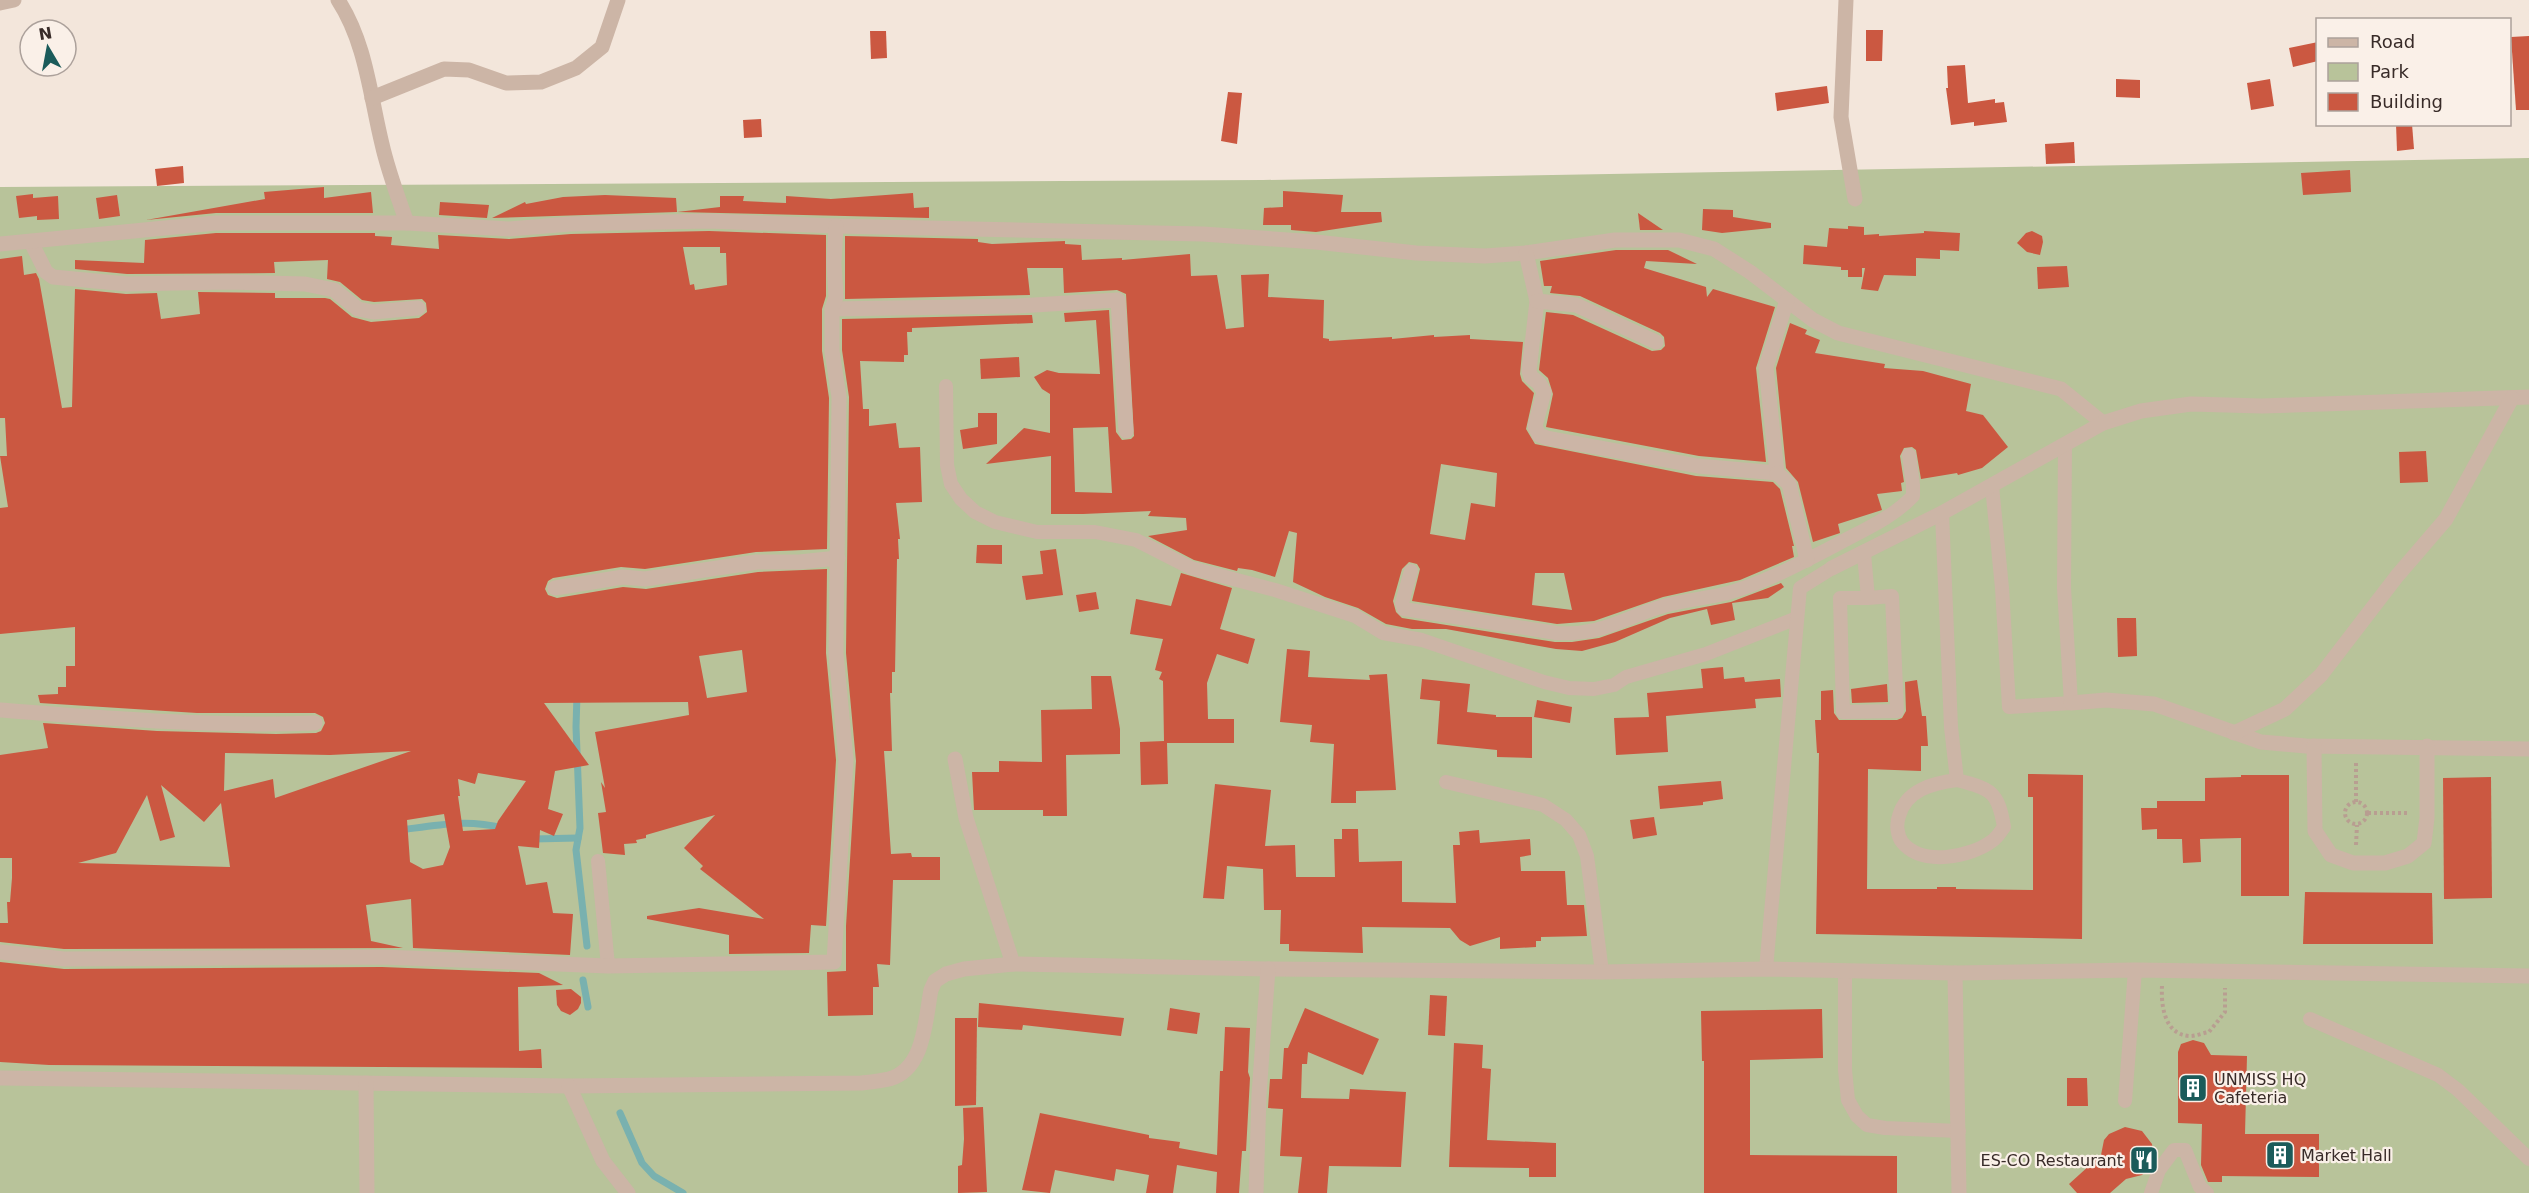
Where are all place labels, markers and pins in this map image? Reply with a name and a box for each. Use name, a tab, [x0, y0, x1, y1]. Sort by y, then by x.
place label: UNMISS HQ Cafeteria	[2214, 1070, 2306, 1107]
building icon: UNMISS HQ Cafeteria	[2177, 1072, 2209, 1104]
building icon: Market Hall	[2264, 1139, 2296, 1171]
restaurant icon: ES-CO Restaurant	[2128, 1144, 2160, 1176]
place label: Market Hall	[2301, 1146, 2392, 1165]
place label: ES-CO Restaurant	[1981, 1151, 2123, 1170]

